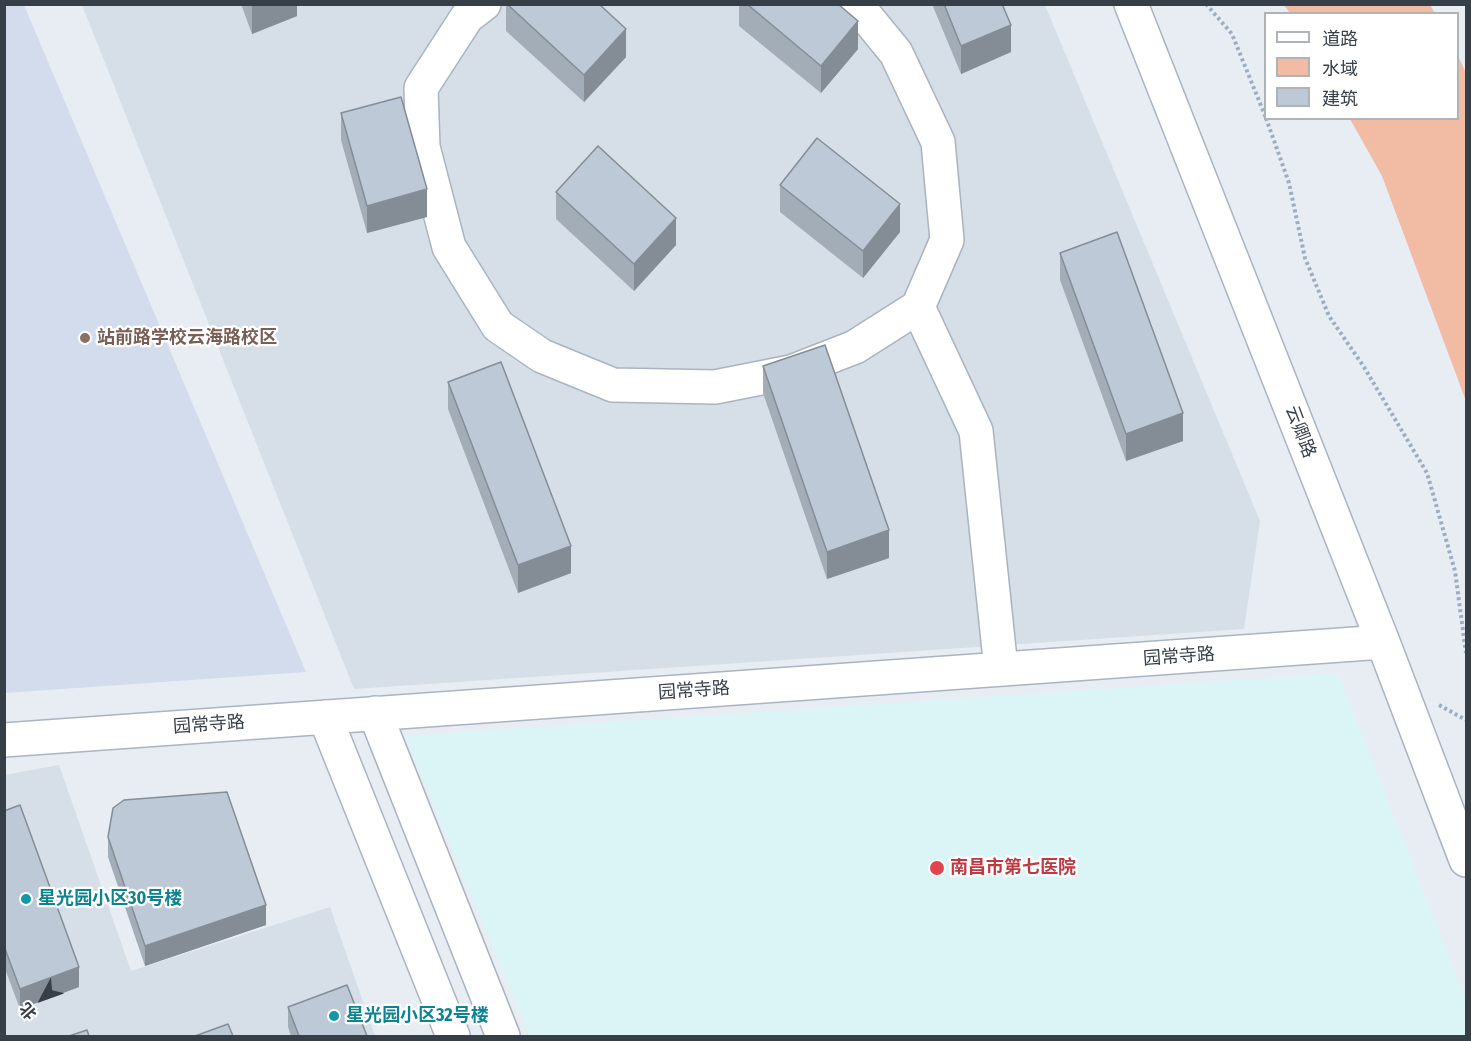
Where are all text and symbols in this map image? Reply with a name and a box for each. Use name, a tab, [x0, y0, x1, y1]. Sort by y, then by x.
legend	[1264, 12, 1459, 120]
text: 道路	[1322, 28, 1358, 50]
text: 水域	[1322, 58, 1358, 80]
text: 建筑	[1322, 88, 1358, 110]
place label: 站前路学校云海路校区	[97, 327, 277, 349]
marker: 站前路学校云海路校区	[78, 331, 92, 345]
street label: 云卿路	[1280, 403, 1320, 461]
street label: 园常寺路	[1142, 644, 1216, 670]
street label: 园常寺路	[657, 678, 731, 704]
street label: 园常寺路	[172, 712, 246, 738]
place label: 南昌市第七医院	[950, 857, 1076, 879]
marker: 南昌市第七医院	[928, 859, 946, 877]
place label: 星光园小区30号楼	[38, 888, 182, 910]
marker: 星光园小区30号楼	[19, 892, 33, 906]
north arrow	[12, 969, 72, 1029]
text: 北	[16, 999, 40, 1023]
place label: 星光园小区32号楼	[346, 1005, 489, 1027]
marker: 星光园小区32号楼	[327, 1009, 341, 1023]

